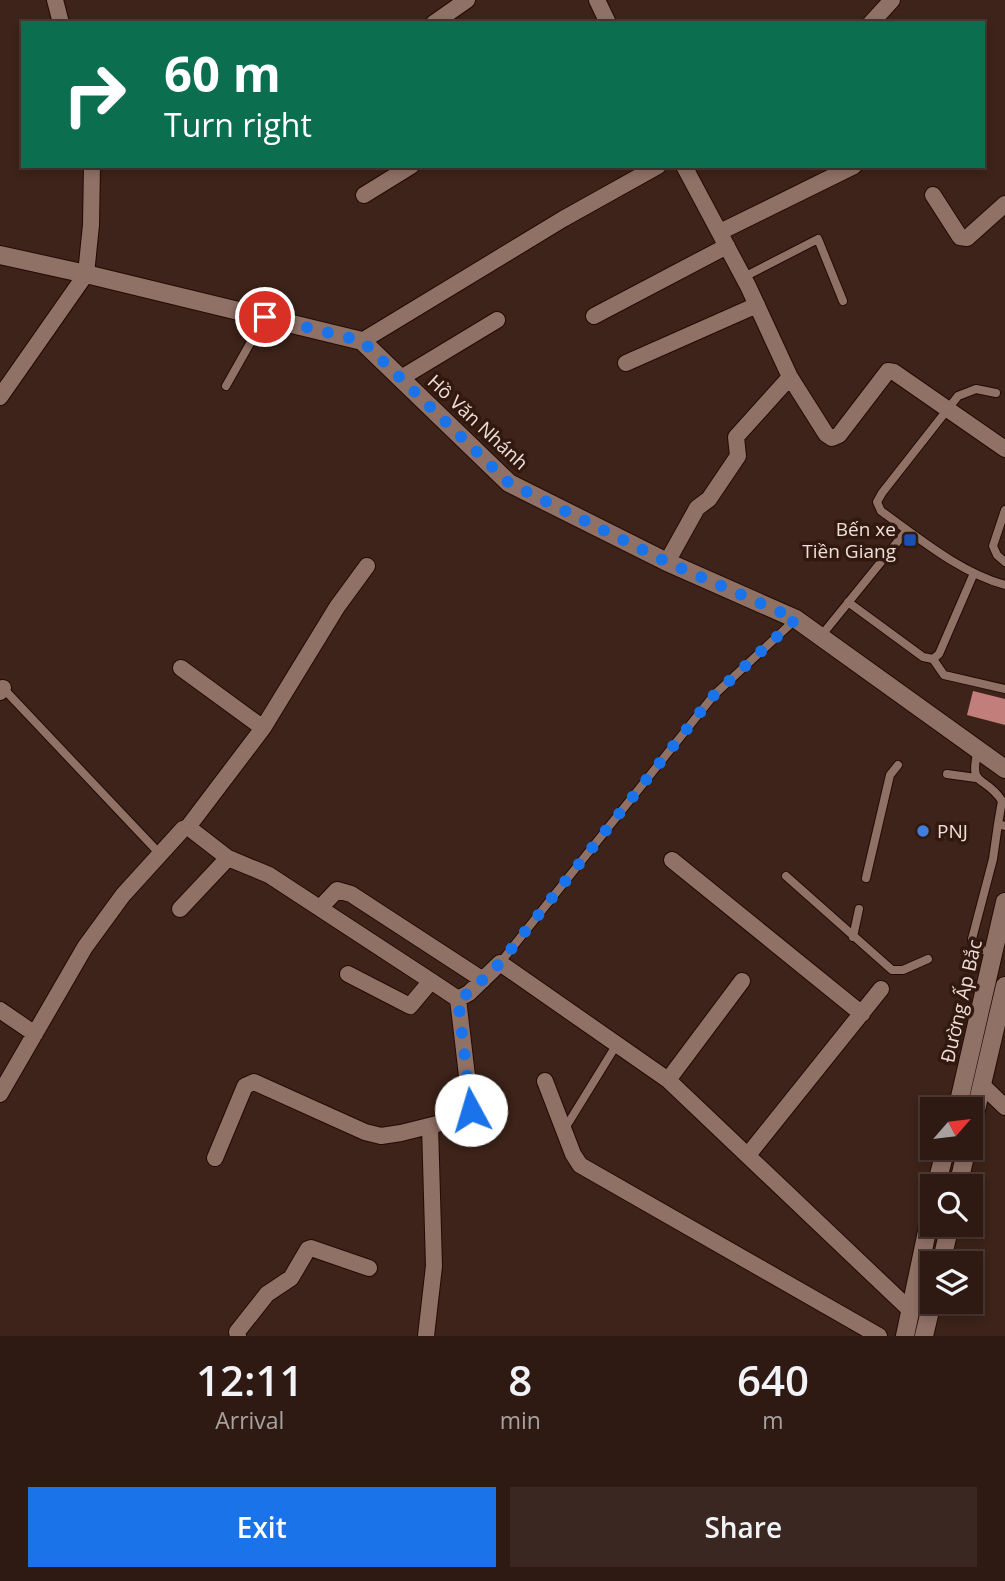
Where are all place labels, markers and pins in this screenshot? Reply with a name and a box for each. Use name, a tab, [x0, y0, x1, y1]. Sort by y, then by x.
pin	[235, 287, 295, 347]
place label: Bến xe Tiền Giang	[802, 516, 896, 564]
marker: Bến xe Tiền Giang	[902, 532, 918, 548]
place label: PNJ	[937, 818, 968, 844]
marker: PNJ	[915, 823, 931, 839]

